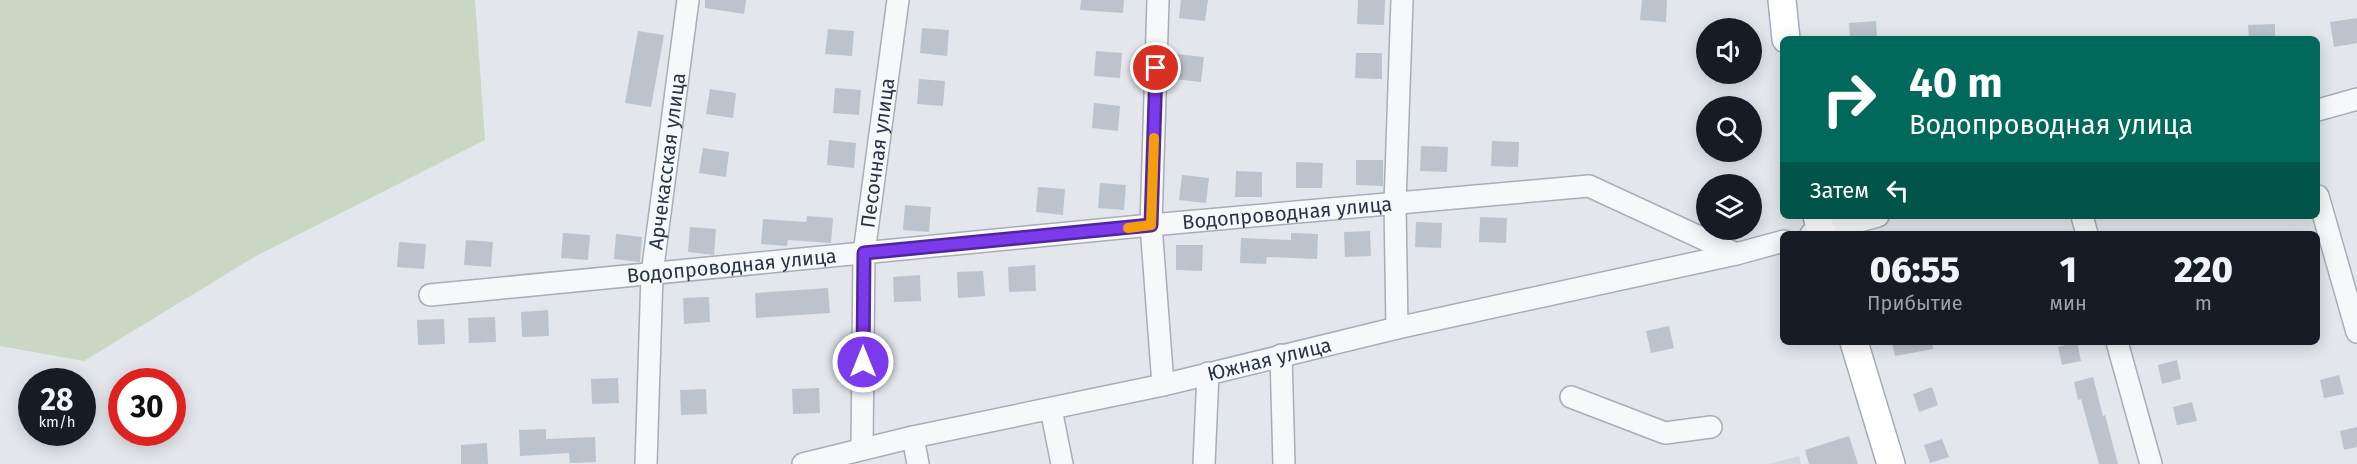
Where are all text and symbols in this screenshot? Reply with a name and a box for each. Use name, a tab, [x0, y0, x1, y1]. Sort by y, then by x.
map controls	[1696, 18, 1762, 240]
button: sound	[1696, 18, 1762, 84]
pin	[1130, 42, 1181, 93]
icon: arrive	[1139, 51, 1172, 84]
text: 40 m	[1909, 58, 2003, 108]
icon: right	[1810, 60, 1888, 138]
street label: Арчекасская улица	[643, 71, 690, 251]
street label: Песочная улица	[855, 76, 899, 229]
button: search	[1696, 96, 1762, 162]
text: Водопроводная улица	[1909, 109, 2193, 141]
button: layers	[1696, 174, 1762, 240]
icon: left	[1881, 174, 1914, 207]
text: Затем	[1810, 177, 1869, 204]
street label: Водопроводная улица	[1181, 192, 1393, 234]
street label: Водопроводная улица	[626, 244, 838, 288]
text: 06:55	[1870, 248, 1960, 292]
text: 1	[2060, 248, 2077, 292]
text: 220	[2174, 248, 2233, 292]
text: Прибытие	[1867, 291, 1963, 315]
text: мин	[2050, 291, 2087, 315]
text: m	[2195, 291, 2212, 315]
position arrow	[831, 330, 895, 394]
street label: Южная улица	[1205, 332, 1334, 386]
speed limit sign: 30	[108, 368, 186, 446]
text: 28	[41, 382, 73, 418]
text: km/h	[38, 413, 76, 431]

